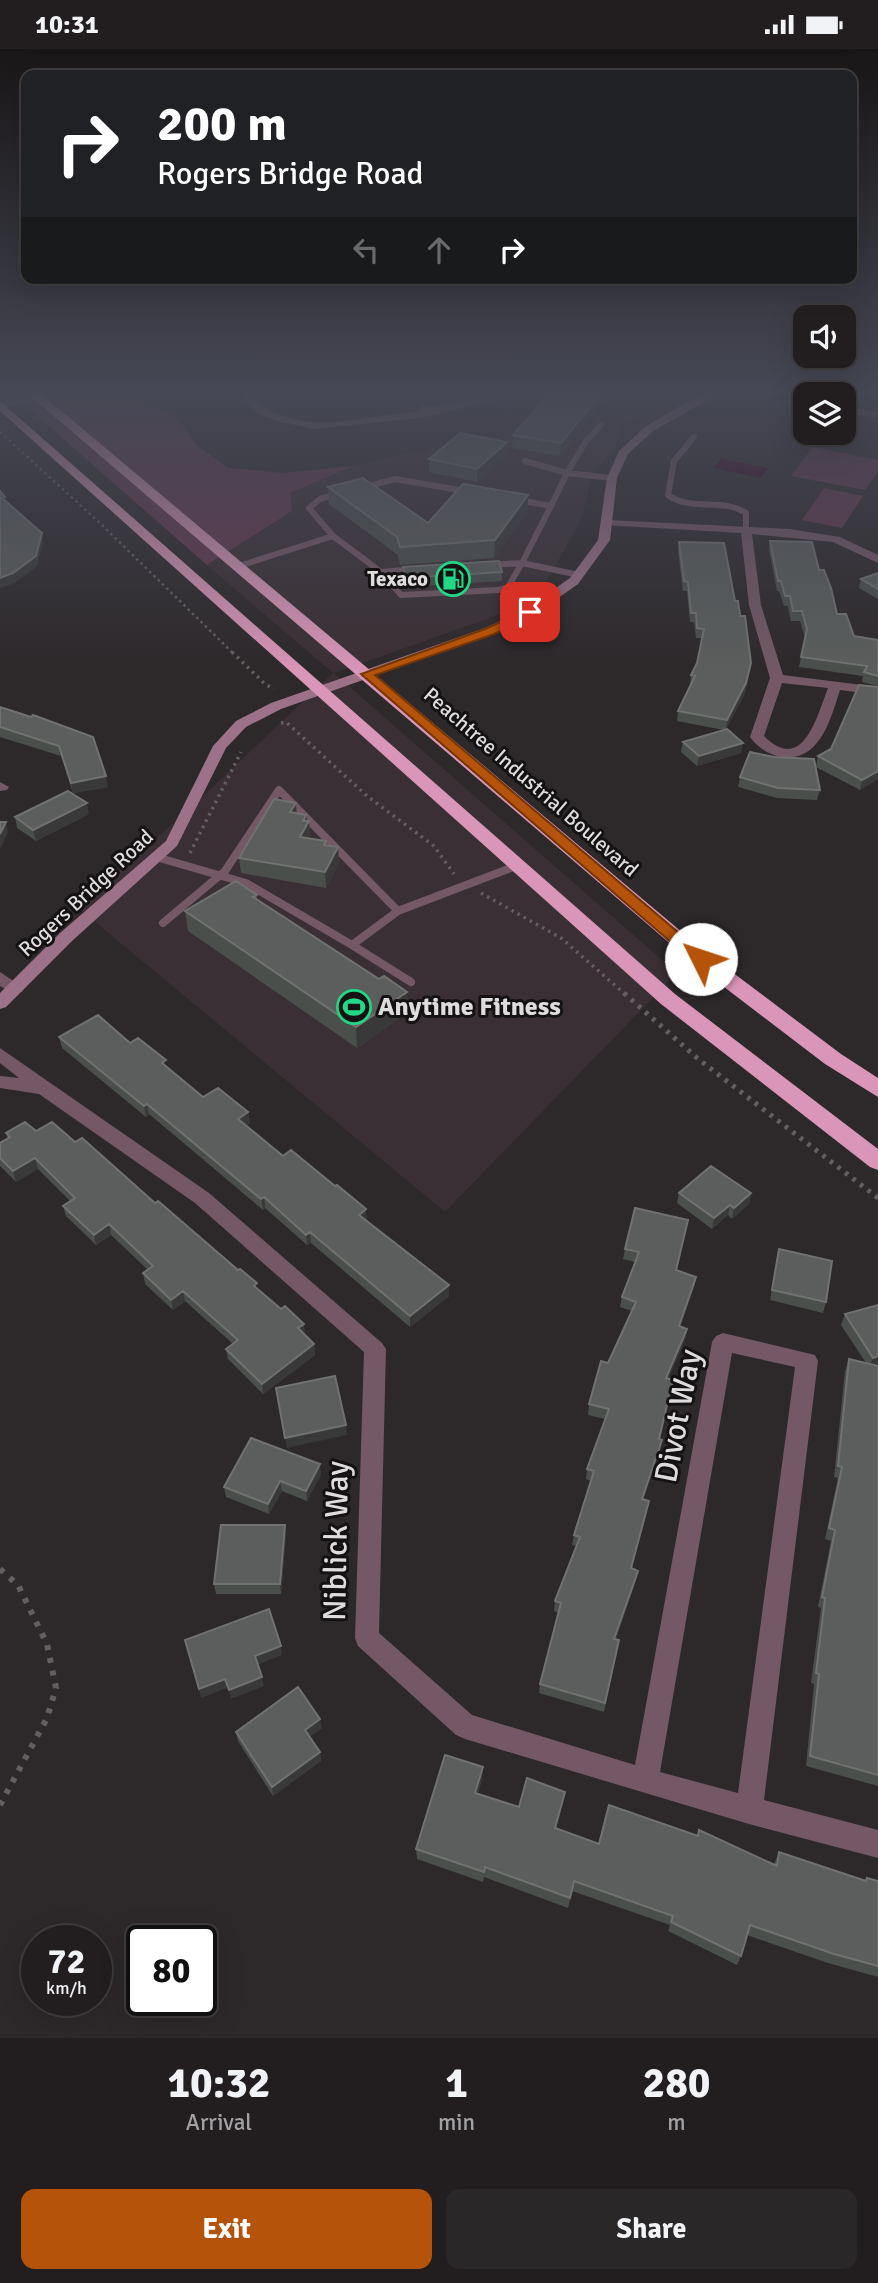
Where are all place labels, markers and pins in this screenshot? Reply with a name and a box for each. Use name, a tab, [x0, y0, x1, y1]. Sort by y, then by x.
fuel station icon: Texaco	[434, 560, 472, 598]
place label: Texaco	[367, 566, 428, 592]
pin	[500, 582, 560, 642]
sports icon: Anytime Fitness	[335, 988, 373, 1026]
place label: Anytime Fitness	[378, 991, 561, 1023]

